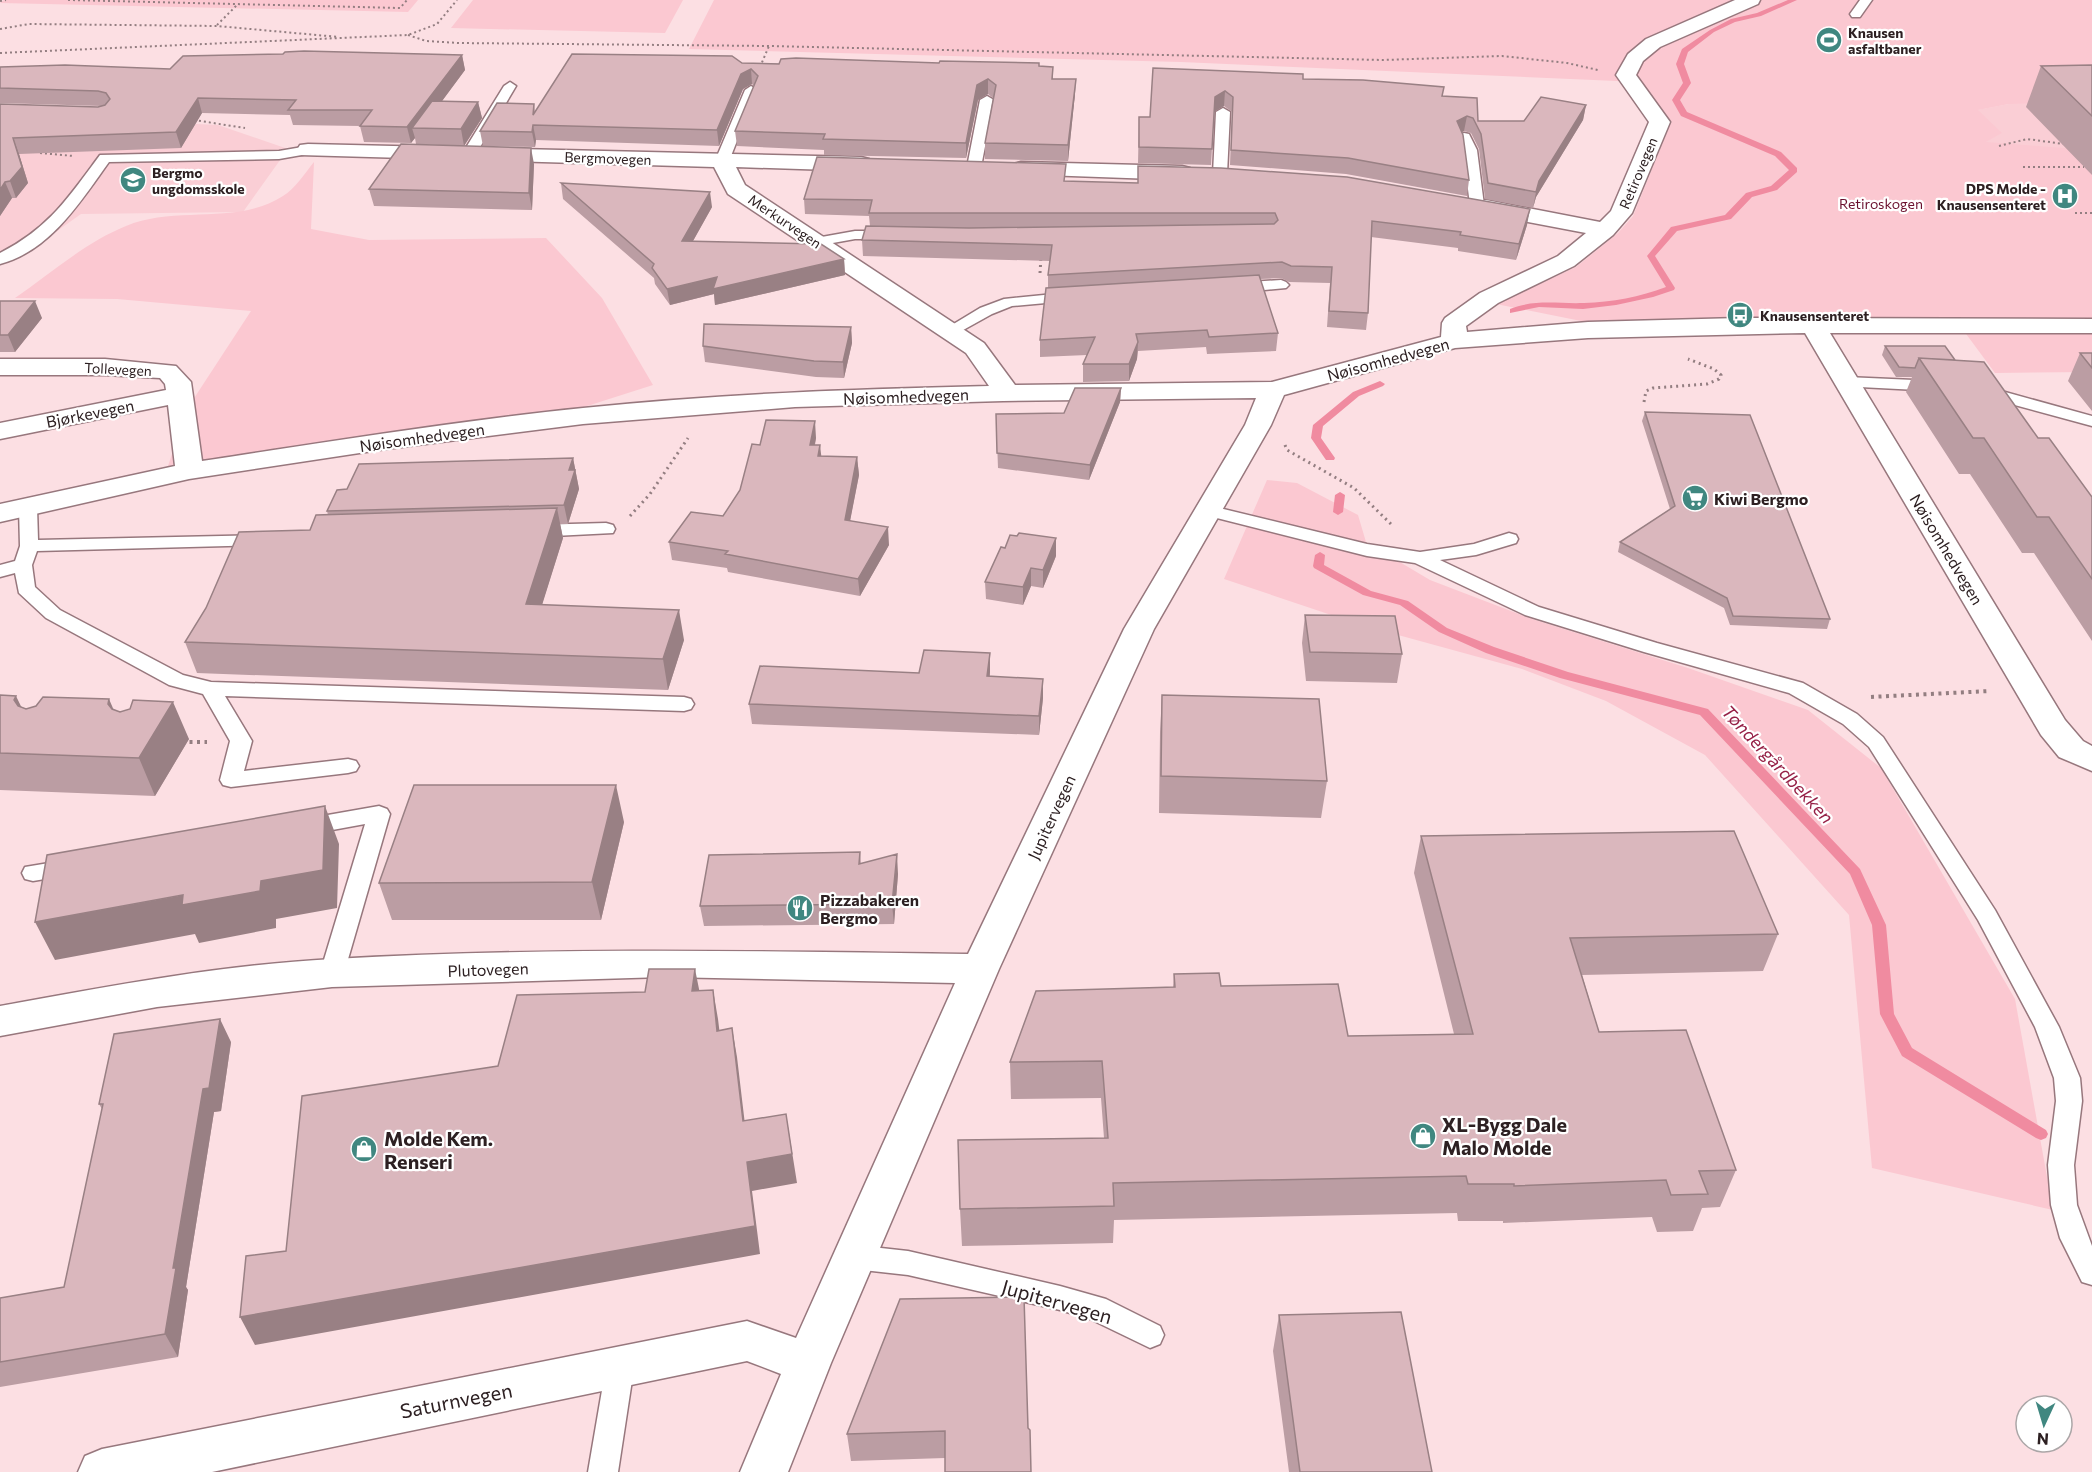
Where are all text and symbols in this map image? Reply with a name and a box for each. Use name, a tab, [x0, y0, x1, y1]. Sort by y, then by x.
place label: Knausen asfaltbaner	[1848, 24, 1922, 57]
sports icon: Knausen asfaltbaner	[1814, 25, 1844, 55]
street label: Retirovegen	[1615, 135, 1661, 211]
street label: Bergmovegen	[564, 148, 652, 168]
place label: Bergmo ungdomsskole	[152, 164, 245, 197]
school or university icon: Bergmo ungdomsskole	[118, 165, 148, 195]
place label: DPS Molde - Knausensenteret	[1937, 180, 2046, 213]
hospital icon: DPS Molde - Knausensenteret	[2050, 181, 2080, 211]
street label: Merkurvegen	[745, 190, 825, 252]
park label: Retiroskogen	[1839, 195, 1923, 212]
bus stop icon: Knausensenteret	[1725, 300, 1755, 330]
place label: Knausensenteret	[1760, 307, 1869, 324]
street label: Nøisomhedvegen	[1325, 334, 1451, 384]
street label: Tollevegen	[84, 359, 152, 379]
street label: Nøisomhedvegen	[843, 384, 969, 408]
street label: Bjørkevegen	[44, 395, 136, 431]
street label: Nøisomhedvegen	[358, 419, 486, 455]
supermarket icon: Kiwi Bergmo	[1680, 483, 1710, 513]
place label: Kiwi Bergmo	[1714, 489, 1809, 508]
street label: Nøisomhedvegen	[1906, 490, 1988, 608]
water label: Tøndergårdbekken	[1718, 700, 1838, 828]
street label: Jupitervegen	[1023, 772, 1079, 862]
place label: Pizzabakeren Bergmo	[820, 890, 919, 927]
restaurant icon: Pizzabakeren Bergmo	[785, 893, 815, 923]
street label: Plutovegen	[447, 958, 529, 980]
place label: XL-Bygg Dale Malo Molde	[1442, 1112, 1567, 1159]
shop icon: XL-Bygg Dale Malo Molde	[1408, 1121, 1438, 1151]
place label: Molde Kem. Renseri	[384, 1126, 493, 1173]
shop icon: Molde Kem. Renseri	[349, 1134, 379, 1164]
street label: Jupitervegen	[999, 1274, 1115, 1328]
street label: Saturnvegen	[398, 1377, 514, 1423]
north arrow	[2014, 1394, 2074, 1454]
text: N	[2036, 1430, 2050, 1449]

